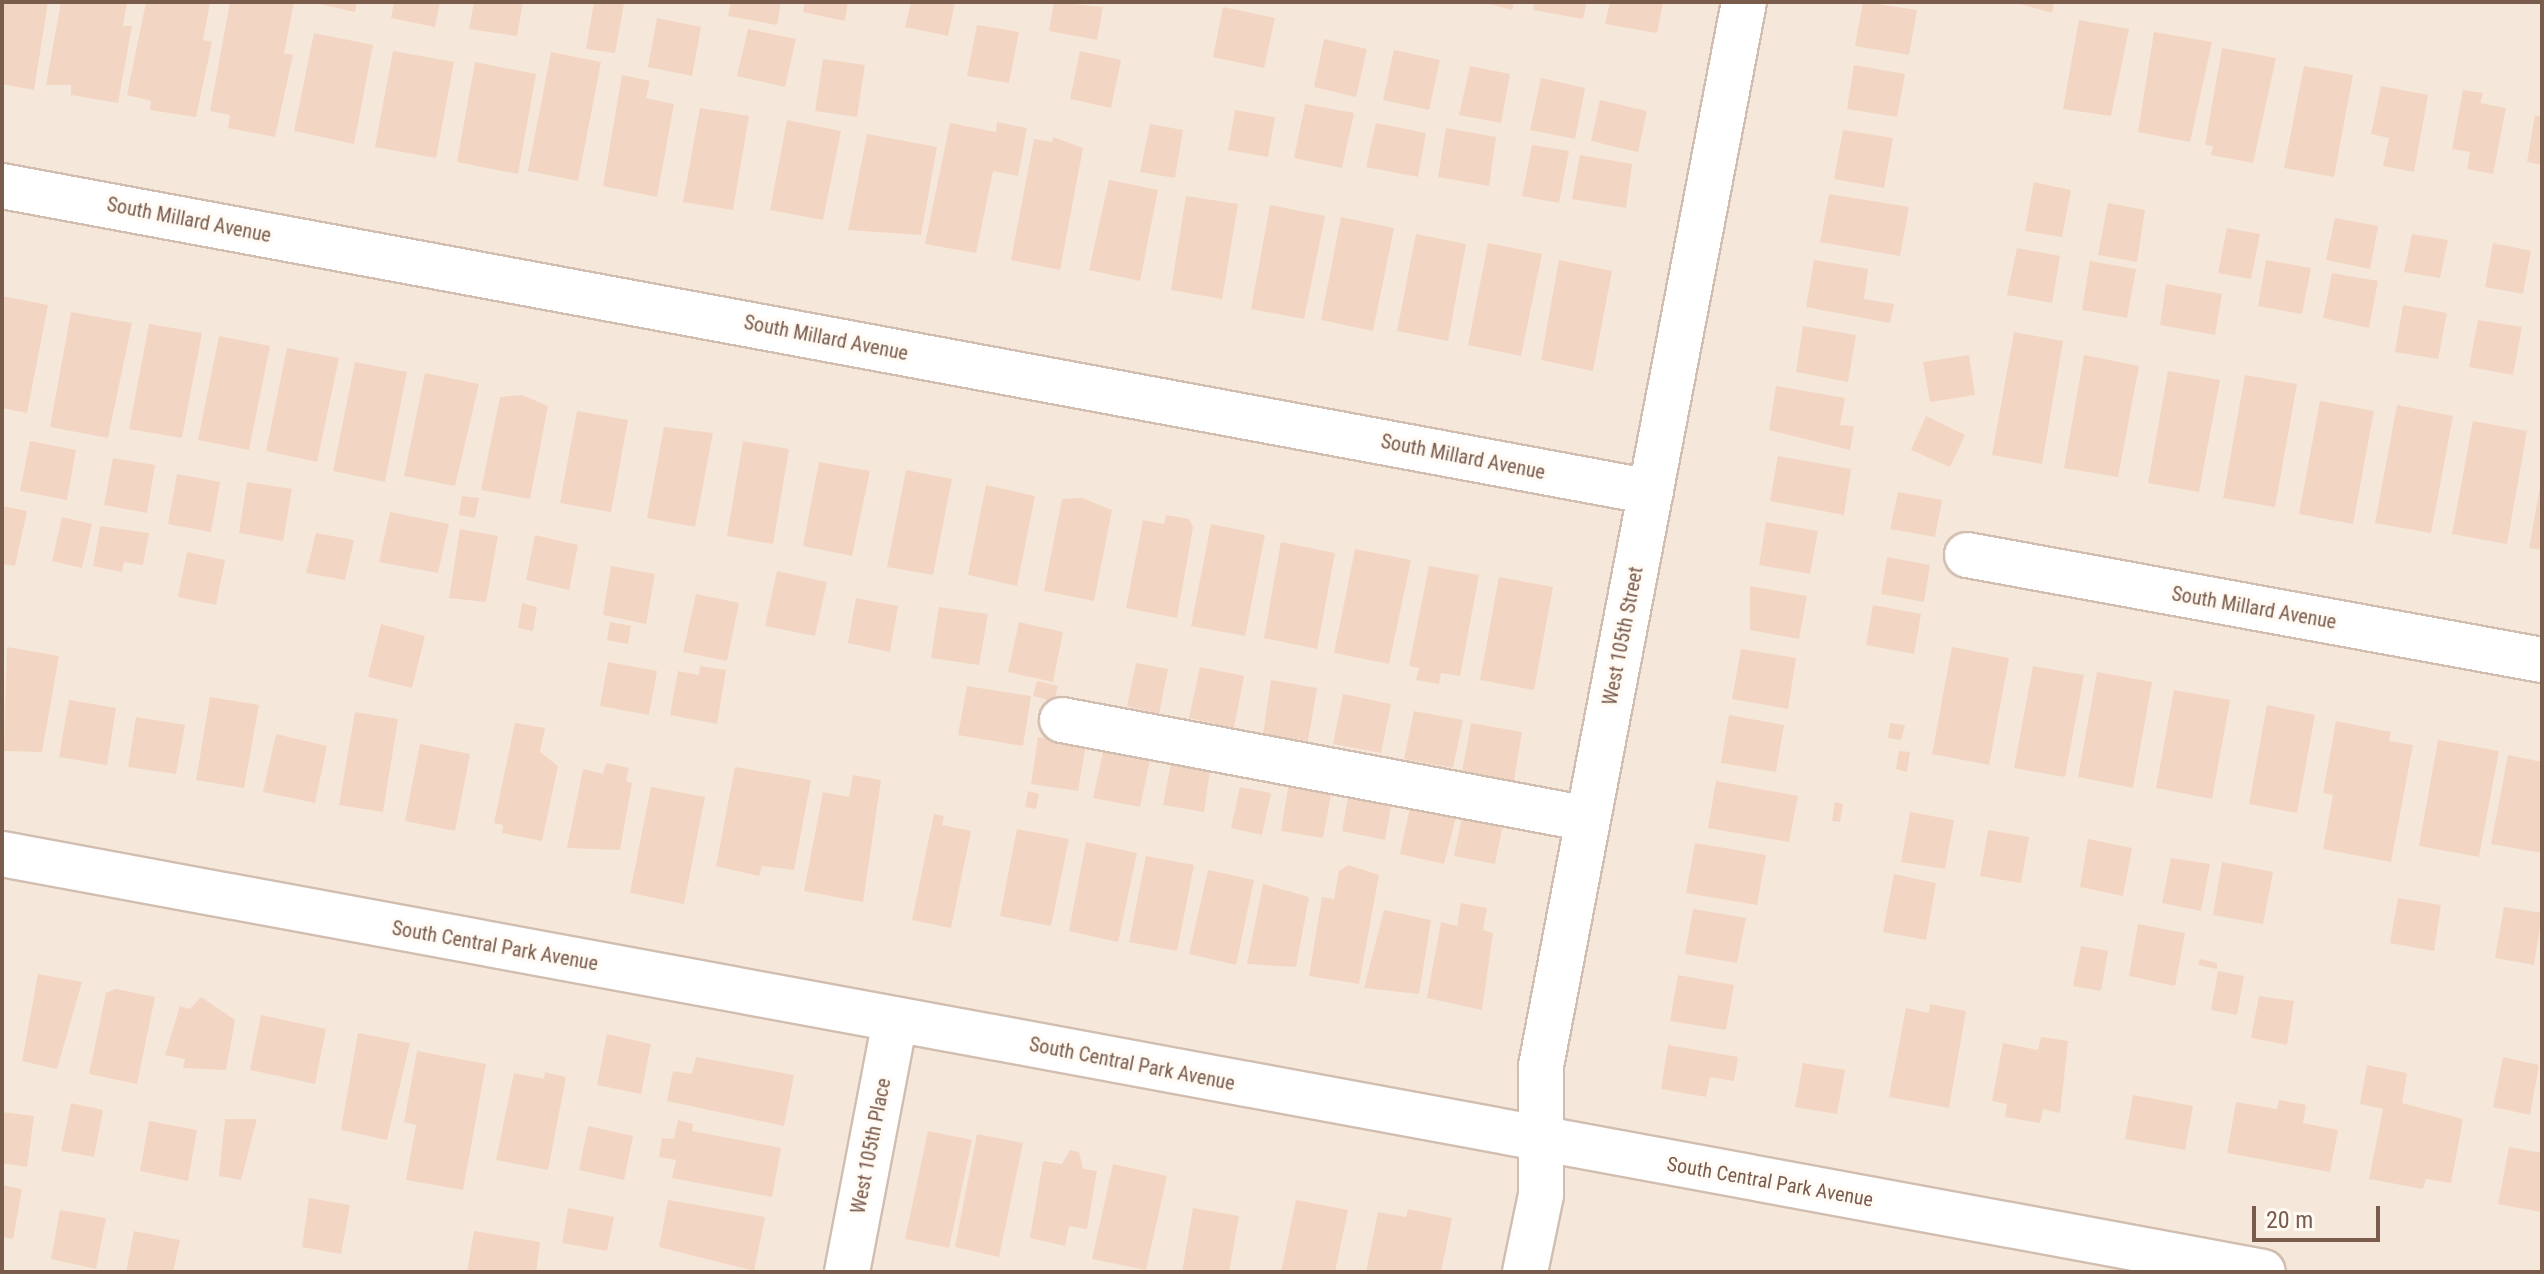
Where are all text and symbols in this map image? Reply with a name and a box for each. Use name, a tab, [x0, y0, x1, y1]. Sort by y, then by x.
street label: South Millard Avenue	[105, 192, 273, 248]
street label: South Millard Avenue	[742, 310, 910, 366]
street label: South Millard Avenue	[1379, 429, 1547, 485]
street label: West 105th Street	[1598, 565, 1648, 707]
street label: South Millard Avenue	[2170, 582, 2338, 634]
street label: South Central Park Avenue	[390, 916, 600, 976]
street label: South Central Park Avenue	[1027, 1032, 1237, 1096]
street label: West 105th Place	[846, 1076, 896, 1216]
street label: South Central Park Avenue	[1665, 1152, 1875, 1212]
scale bar	[2256, 1190, 2384, 1240]
text: 20 m	[2266, 1206, 2313, 1234]

